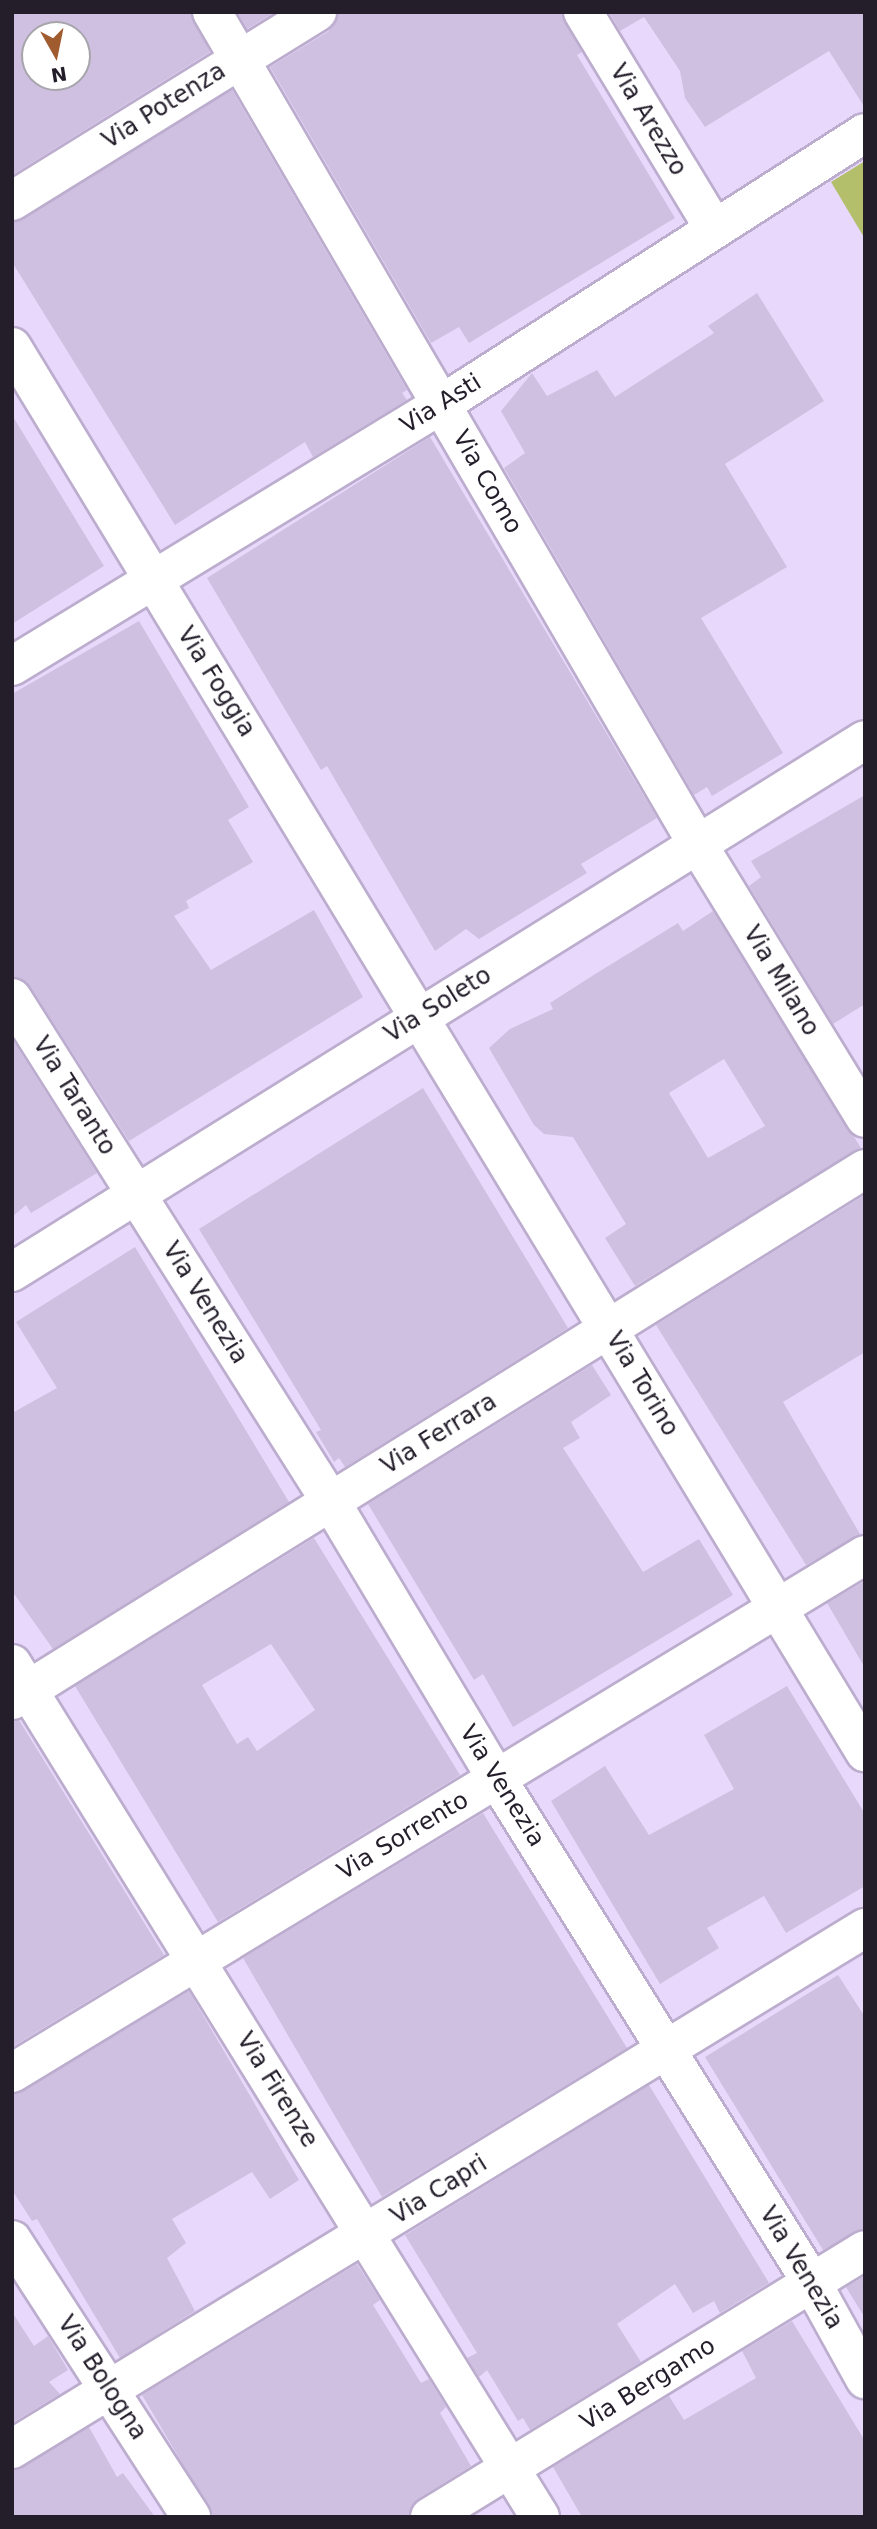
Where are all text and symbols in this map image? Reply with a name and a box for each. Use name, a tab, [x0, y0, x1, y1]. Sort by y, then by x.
north arrow	[21, 21, 91, 91]
street label: Via Potenza	[97, 57, 231, 155]
street label: Via Arezzo	[603, 59, 693, 181]
text: N	[49, 63, 69, 87]
street label: Via Asti	[395, 368, 487, 440]
street label: Via Como	[446, 425, 528, 539]
street label: Via Foggia	[171, 622, 261, 742]
street label: Via Milano	[737, 921, 825, 1041]
street label: Via Soleto	[379, 961, 497, 1049]
street label: Via Taranto	[26, 1031, 122, 1161]
street label: Via Venezia	[156, 1237, 254, 1369]
street label: Via Torino	[600, 1327, 684, 1441]
street label: Via Ferrara	[376, 1387, 502, 1481]
street label: Via Venezia	[453, 1720, 551, 1852]
street label: Via Sorrento	[332, 1786, 474, 1886]
street label: Via Firenze	[230, 2027, 324, 2153]
street label: Via Capri	[386, 2149, 492, 2231]
street label: Via Venezia	[753, 2201, 849, 2335]
street label: Via Bologna	[51, 2310, 153, 2446]
street label: Via Bergamo	[575, 2331, 721, 2437]

